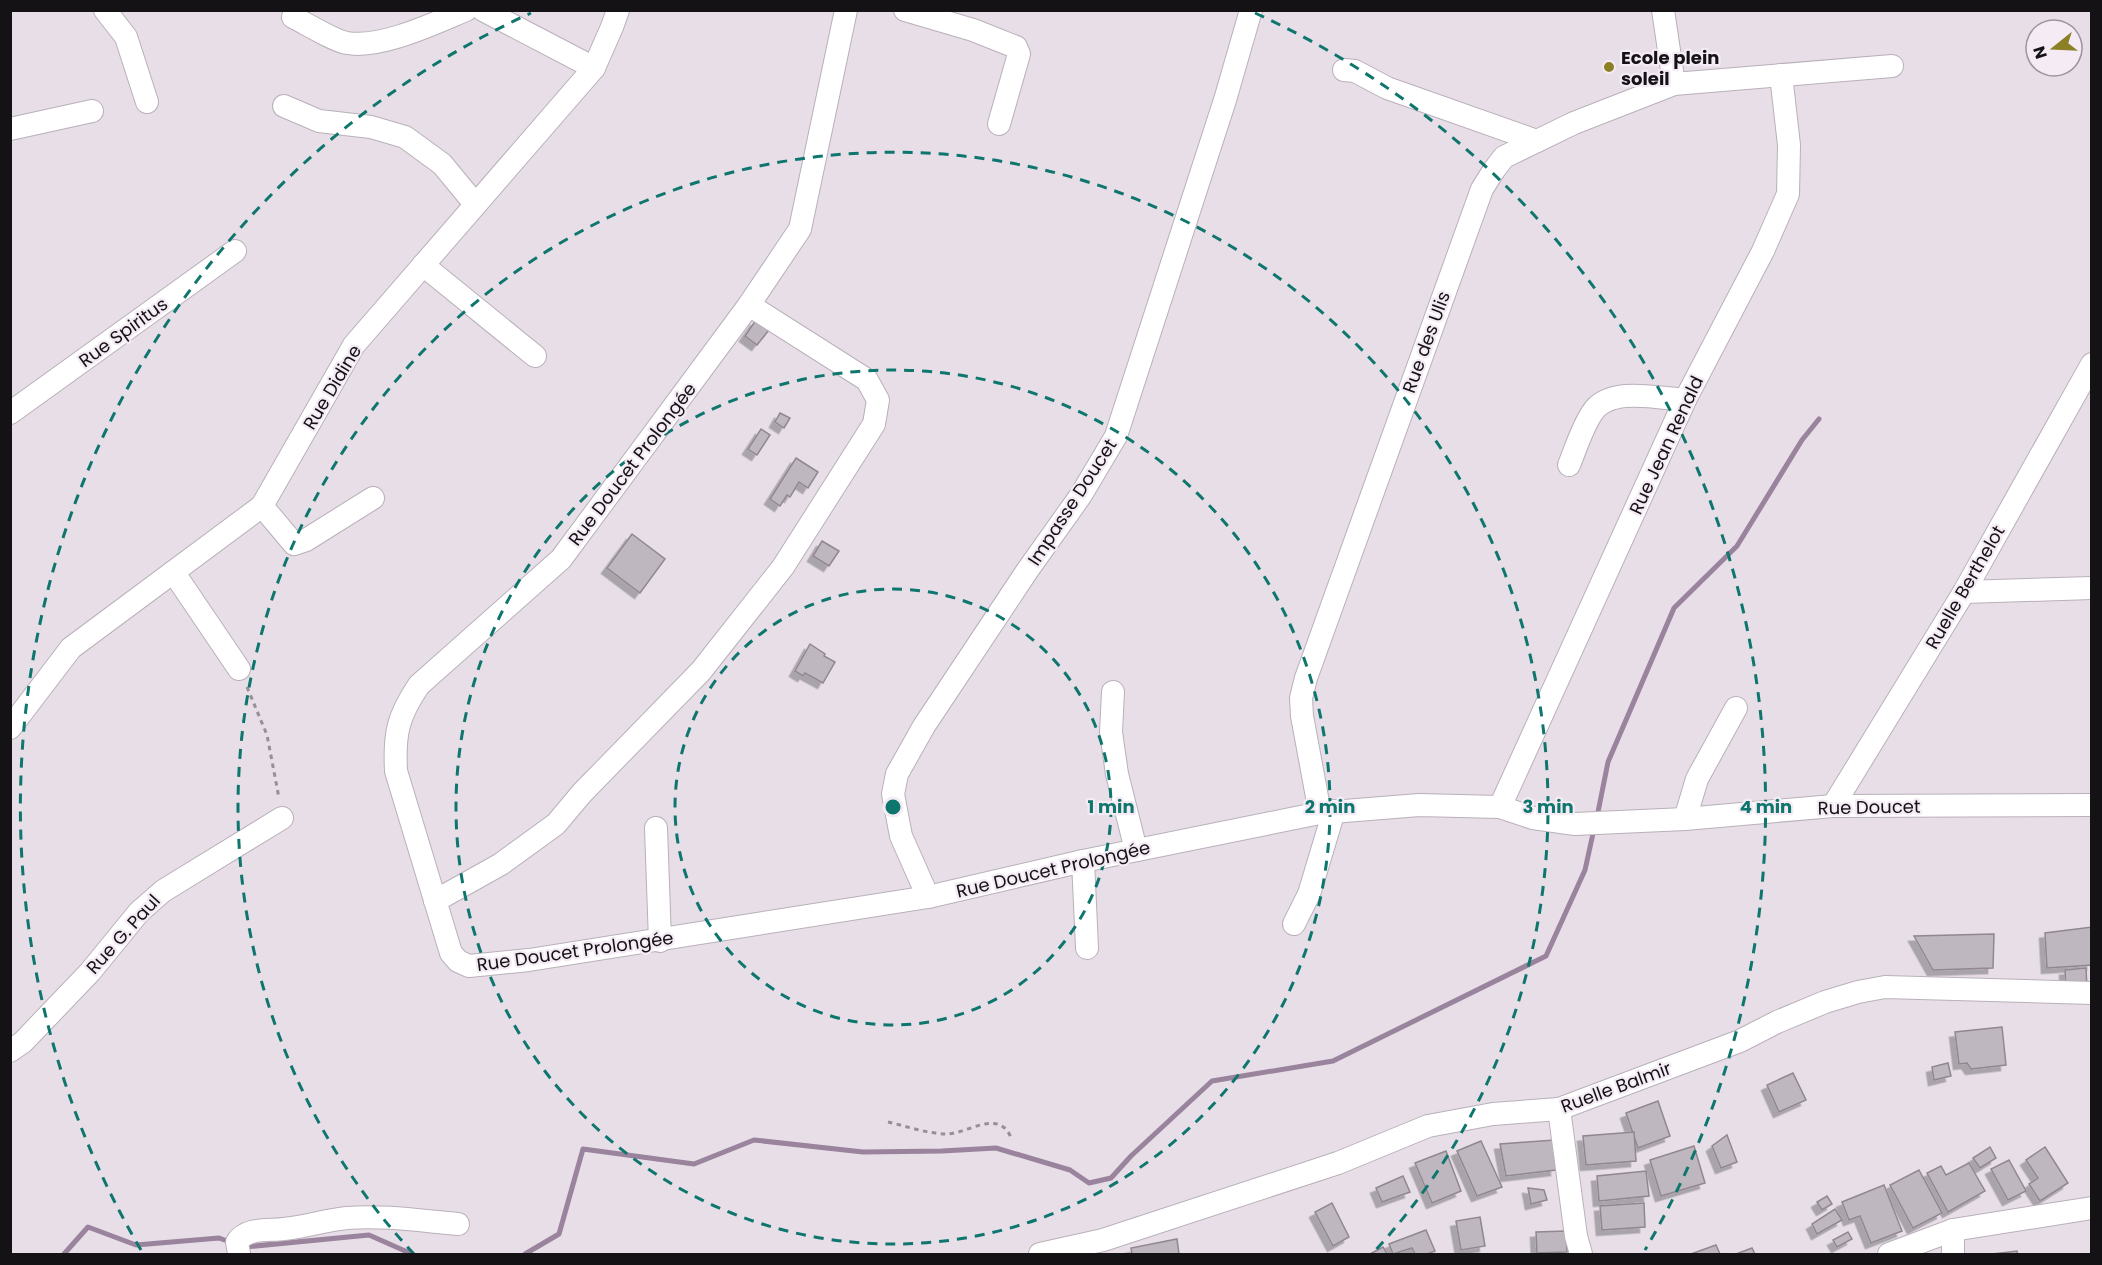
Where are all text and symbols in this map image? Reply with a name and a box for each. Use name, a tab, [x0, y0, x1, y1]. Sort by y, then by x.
north arrow	[2024, 18, 2084, 78]
text: N	[2027, 43, 2053, 62]
place label: Ecole plein soleil	[1621, 45, 1719, 91]
marker: Ecole plein soleil	[1602, 60, 1616, 74]
street label: Rue des Ulis	[1396, 288, 1456, 396]
street label: Rue Spiritus	[74, 291, 172, 373]
street label: Rue Didine	[297, 340, 367, 434]
street label: Rue Jean Renald	[1623, 372, 1709, 518]
street label: Rue Doucet Prolongée	[562, 377, 702, 551]
street label: Impasse Doucet	[1022, 434, 1122, 570]
street label: Ruelle Berthelot	[1919, 521, 2011, 653]
text: 1 min	[1087, 794, 1135, 819]
text: 2 min	[1305, 794, 1355, 819]
text: 3 min	[1522, 794, 1574, 819]
text: 4 min	[1740, 794, 1792, 819]
street label: Rue Doucet	[1817, 794, 1921, 820]
centre of rings	[883, 797, 903, 817]
street label: Rue Doucet Prolongée	[954, 835, 1152, 903]
street label: Rue G. Paul	[80, 889, 166, 979]
street label: Rue Doucet Prolongée	[475, 925, 675, 977]
street label: Ruelle Balmir	[1557, 1055, 1675, 1119]

